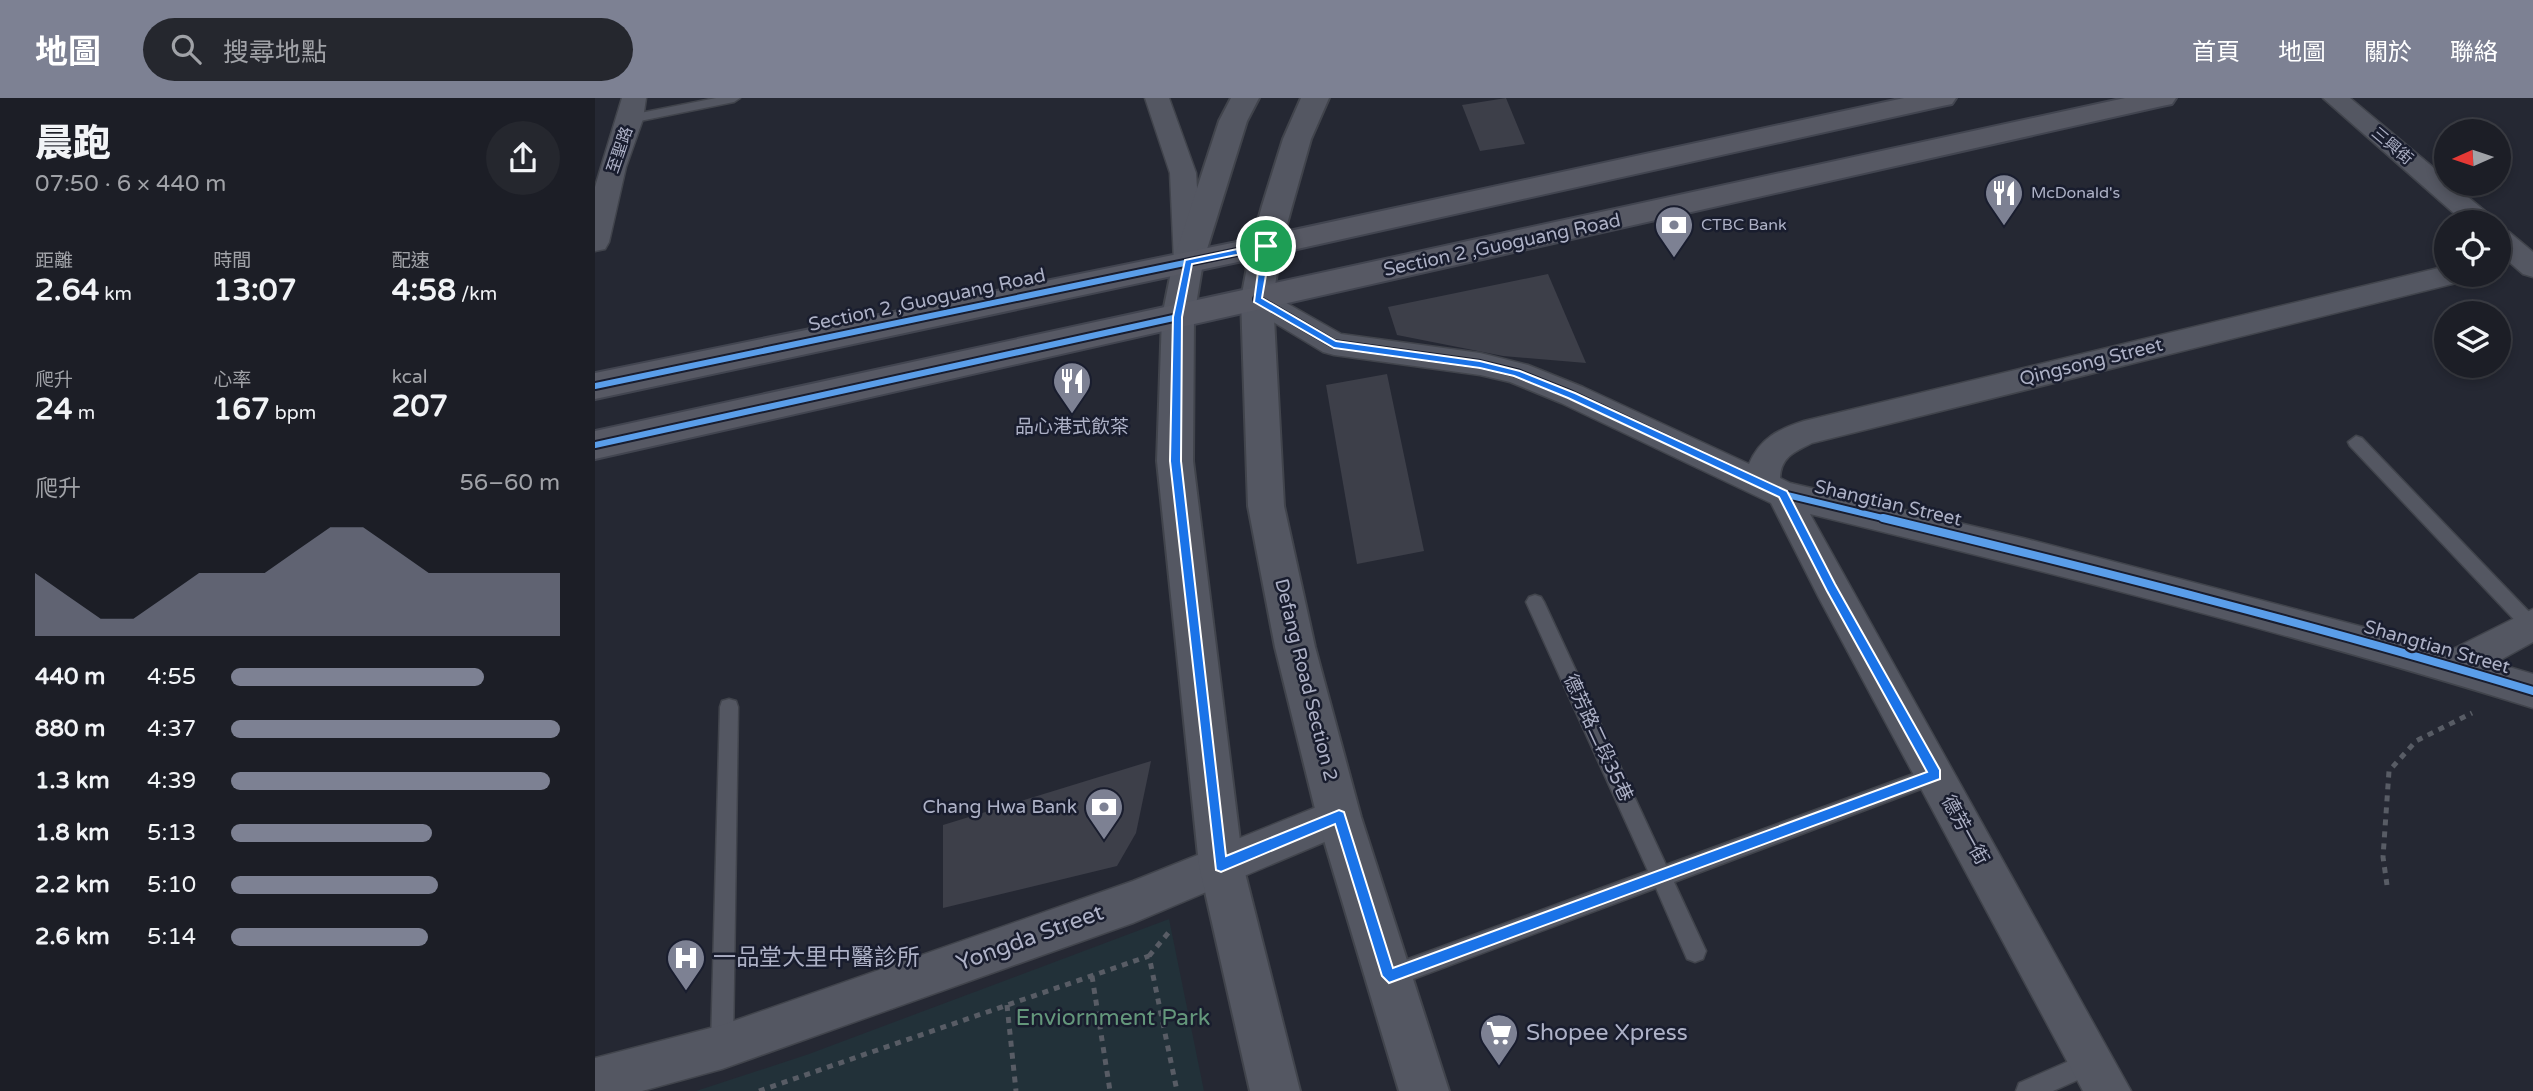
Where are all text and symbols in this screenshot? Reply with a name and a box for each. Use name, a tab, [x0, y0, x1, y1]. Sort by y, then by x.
search box	[143, 18, 633, 81]
icon: search	[167, 30, 205, 68]
text: 地圖	[35, 33, 101, 72]
text: 搜尋地點	[223, 37, 327, 68]
text: 首頁	[2192, 38, 2240, 67]
text: 地圖	[2278, 38, 2326, 67]
text: 關於	[2364, 38, 2412, 67]
text: 聯絡	[2450, 38, 2498, 67]
north arrow	[2434, 119, 2511, 196]
map controls	[2434, 119, 2511, 378]
text: 晨跑	[35, 121, 111, 167]
button: share	[486, 121, 560, 195]
street label: 三興街	[2367, 123, 2417, 169]
street label: 至聖路	[603, 124, 637, 176]
text: 07:50 · 6 × 440 m	[35, 170, 226, 198]
restaurant icon: McDonald's	[1983, 172, 2025, 227]
place label: McDonald's	[2031, 183, 2120, 203]
bank icon: CTBC Bank	[1653, 204, 1695, 259]
street label: Section 2 ,Guoguang Road	[1381, 209, 1623, 281]
button: locate	[2434, 210, 2511, 287]
place label: CTBC Bank	[1701, 215, 1787, 235]
pin	[1236, 216, 1296, 276]
icon: arrive	[1247, 227, 1285, 265]
text: 距離	[35, 250, 73, 272]
text: 時間	[213, 250, 251, 272]
text: 配速	[392, 250, 430, 272]
street label: Section 2 ,Guoguang Road	[806, 264, 1048, 336]
text: 2.64	[35, 272, 99, 309]
text: 13:07	[213, 272, 297, 309]
text: 4:58	[392, 272, 456, 309]
text: km	[99, 283, 132, 305]
text: /km	[456, 283, 497, 305]
button: layers	[2434, 301, 2511, 378]
street label: Qingsong Street	[2017, 334, 2165, 390]
restaurant icon: 品心港式飲茶	[1051, 360, 1093, 415]
text: kcal	[392, 366, 427, 388]
text: 爬升	[35, 369, 73, 391]
text: 心率	[213, 369, 251, 391]
text: 207	[392, 388, 448, 425]
text: 24	[35, 391, 73, 428]
text: 167	[213, 391, 270, 428]
text: m	[73, 402, 95, 424]
text: bpm	[270, 402, 316, 424]
place label: 品心港式飲茶	[1015, 416, 1129, 438]
text: 56–60 m	[459, 469, 560, 497]
text: 爬升	[35, 475, 81, 503]
street label: Shangtian Street	[1812, 475, 1964, 531]
street label: Defang Road Section 2	[1270, 576, 1342, 784]
street label: Shangtian Street	[2361, 616, 2513, 678]
text: 440 m	[35, 663, 105, 691]
text: 4:55	[147, 663, 196, 691]
street label: 德芳路二段35巷	[1559, 671, 1637, 805]
text: 880 m	[35, 715, 105, 743]
text: 4:37	[147, 715, 196, 743]
text: 1.3 km	[35, 767, 110, 795]
text: 4:39	[147, 767, 196, 795]
bank icon: Chang Hwa Bank	[1083, 786, 1125, 841]
street label: 德芳一街	[1937, 791, 1993, 869]
place label: Chang Hwa Bank	[923, 796, 1077, 818]
text: 1.8 km	[35, 819, 109, 847]
text: 5:13	[147, 819, 196, 847]
text: 2.2 km	[35, 871, 110, 899]
text: 5:10	[147, 871, 196, 899]
street label: Yongda Street	[953, 898, 1108, 978]
text: 2.6 km	[35, 923, 110, 951]
text: 5:14	[147, 923, 196, 951]
hospital icon: 一品堂大里中醫診所	[665, 937, 707, 992]
place label: 一品堂大里中醫診所	[713, 944, 920, 972]
park label: Enviornment Park	[1016, 1004, 1210, 1032]
supermarket icon: Shopee Xpress	[1478, 1012, 1520, 1067]
place label: Shopee Xpress	[1526, 1019, 1688, 1047]

